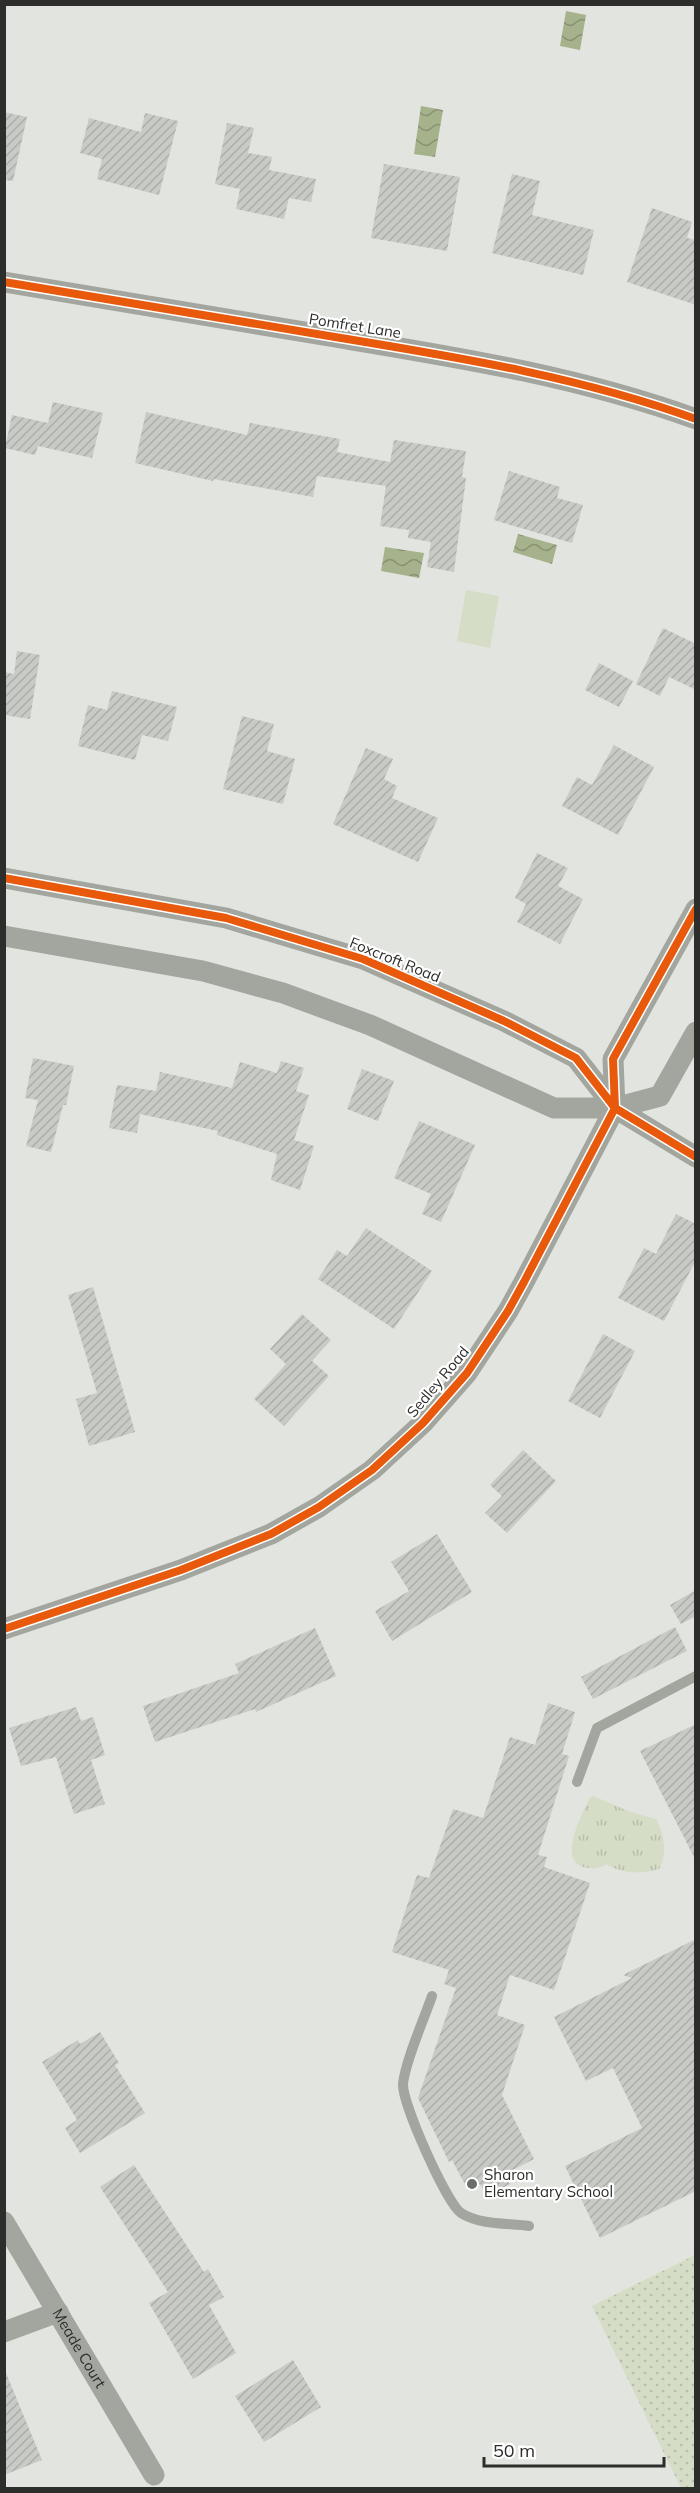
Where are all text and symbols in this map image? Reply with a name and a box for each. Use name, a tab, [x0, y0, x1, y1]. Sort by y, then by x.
street label: Pomfret Lane	[308, 309, 403, 342]
street label: Foxcroft Road	[347, 933, 443, 986]
street label: Sedley Road	[402, 1342, 473, 1421]
place label: Sharon Elementary School	[484, 2165, 613, 2201]
marker: Sharon Elementary School	[465, 2177, 479, 2191]
street label: Meade Court	[48, 2305, 110, 2391]
scale bar	[484, 2430, 664, 2468]
text: 50 m	[493, 2439, 535, 2462]

